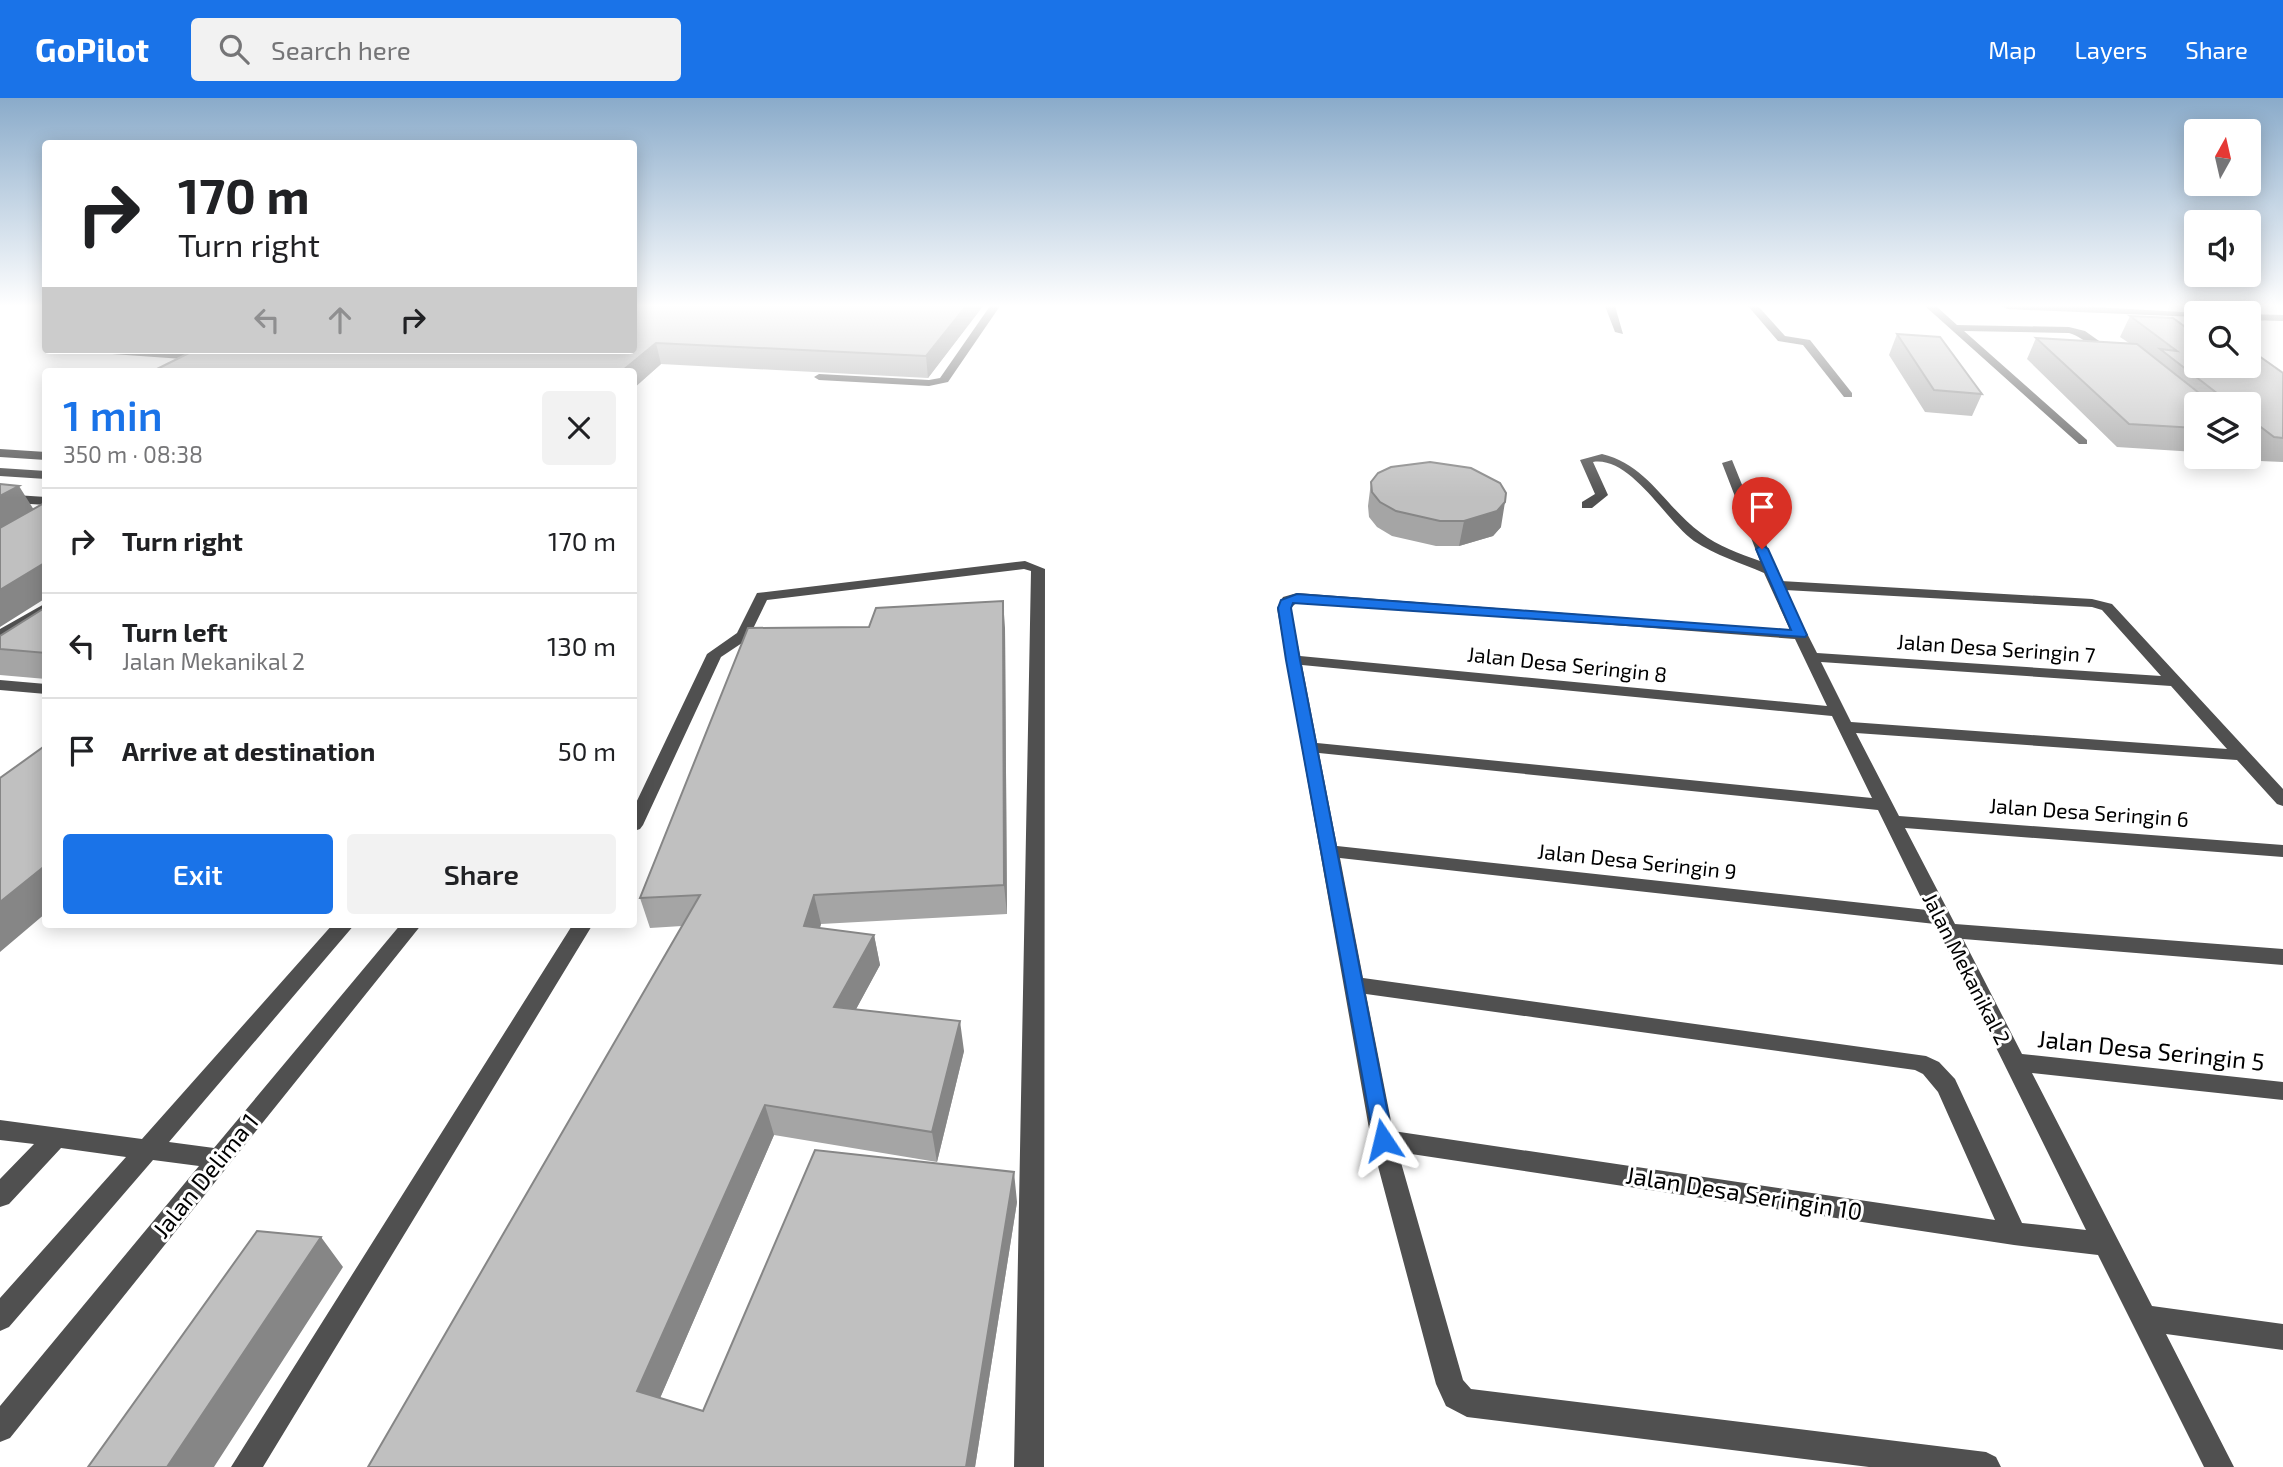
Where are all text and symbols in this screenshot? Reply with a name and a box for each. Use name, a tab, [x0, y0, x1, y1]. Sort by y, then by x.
search box	[191, 18, 681, 81]
text: GoPilot	[35, 29, 149, 69]
icon: search	[215, 30, 253, 68]
text: Search here	[271, 34, 411, 65]
text: Map	[1988, 35, 2036, 64]
text: Layers	[2074, 35, 2147, 64]
text: Share	[2185, 35, 2248, 64]
north arrow	[2184, 119, 2261, 196]
map controls	[2184, 119, 2261, 469]
text: 170 m	[178, 165, 310, 224]
icon: right	[63, 168, 154, 259]
button: sound	[2184, 210, 2261, 287]
text: Turn right	[178, 225, 320, 263]
icon: left	[248, 301, 286, 339]
icon: ahead	[321, 301, 359, 339]
icon: right	[394, 301, 432, 339]
button: search	[2184, 301, 2261, 378]
text: 1 min	[63, 389, 163, 439]
button: close	[542, 391, 616, 465]
button: layers	[2184, 392, 2261, 469]
text: 350 m · 08:38	[63, 440, 203, 468]
pin	[1732, 477, 1792, 549]
icon: arrive	[1743, 488, 1781, 526]
icon: right	[63, 522, 101, 560]
text: Turn right	[122, 525, 243, 556]
text: 170 m	[548, 525, 616, 556]
text: Turn left	[122, 616, 228, 647]
icon: left	[63, 627, 101, 665]
street label: Jalan Desa Seringin 7	[1896, 628, 2096, 667]
text: 130 m	[547, 630, 616, 661]
street label: Jalan Desa Seringin 8	[1466, 641, 1668, 686]
text: Jalan Mekanikal 2	[122, 647, 305, 675]
icon: arrive	[63, 732, 101, 770]
text: Arrive at destination	[122, 735, 375, 766]
text: 50 m	[558, 735, 616, 766]
street label: Jalan Desa Seringin 6	[1988, 792, 2190, 831]
button: Exit	[63, 834, 333, 914]
button: Share	[347, 834, 616, 914]
street label: Jalan Desa Seringin 9	[1536, 838, 1738, 883]
street label: Jalan Mekanikal 2	[1918, 888, 2016, 1048]
street label: Jalan Desa Seringin 5	[2036, 1023, 2266, 1076]
position arrow	[1346, 1103, 1420, 1177]
street label: Jalan Delima 1	[146, 1107, 264, 1243]
street label: Jalan Desa Seringin 10	[1624, 1160, 1865, 1226]

